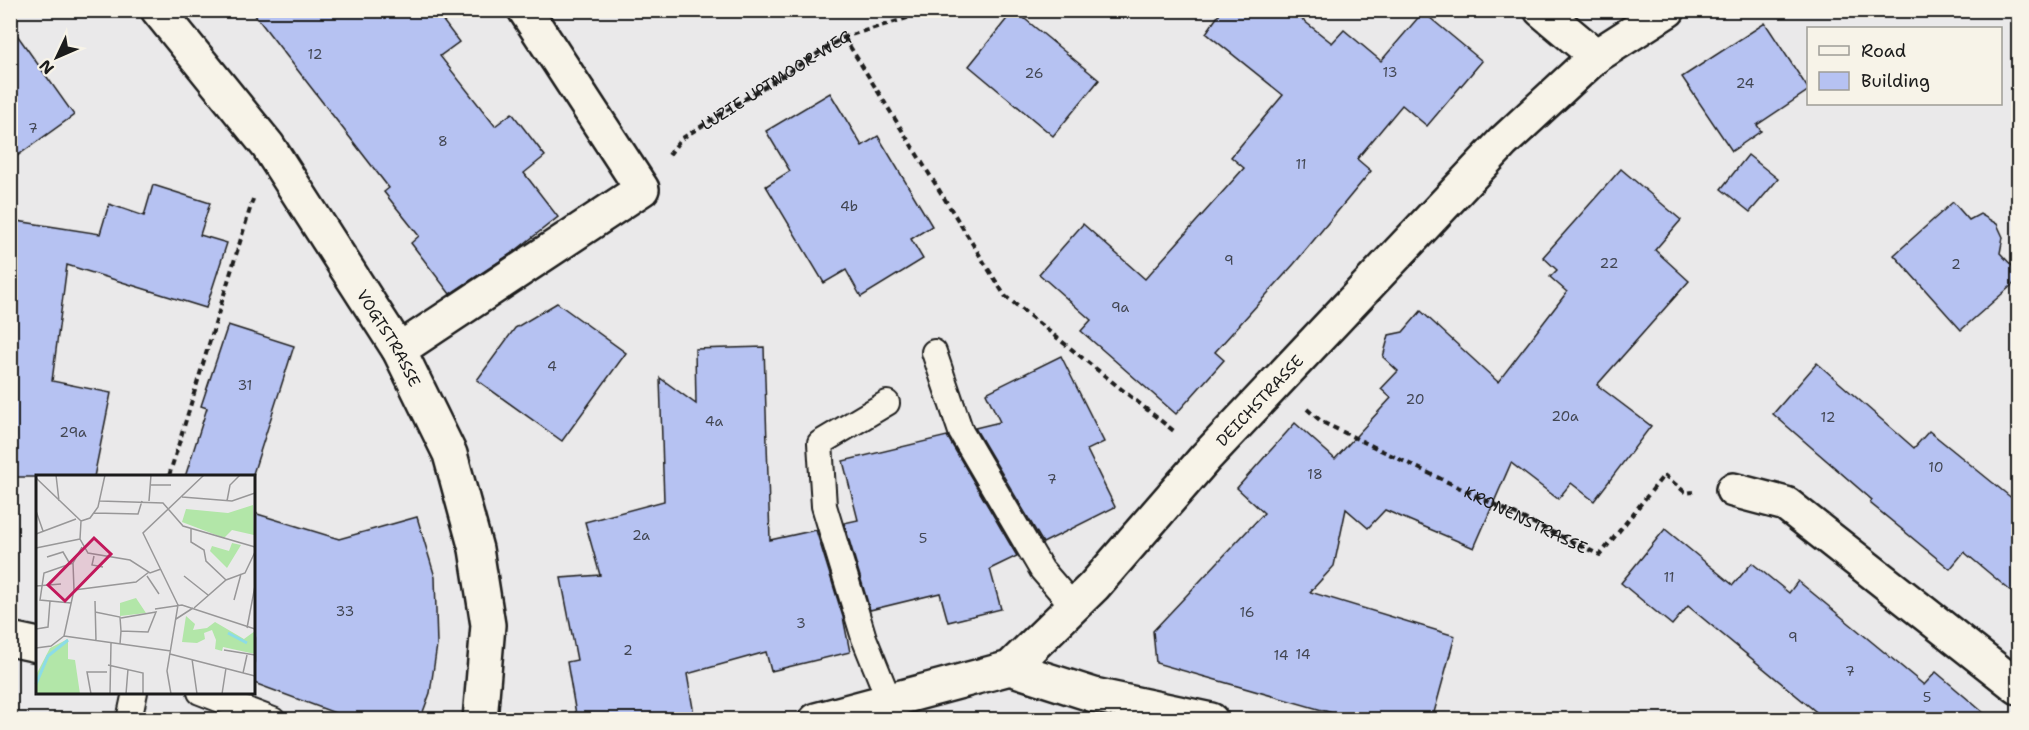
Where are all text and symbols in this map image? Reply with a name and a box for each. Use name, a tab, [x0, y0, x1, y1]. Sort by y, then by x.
street label: LUZIE-UPTMOOR-WEG	[697, 25, 853, 135]
north arrow	[27, 27, 87, 87]
legend	[1807, 27, 2002, 105]
text: Road	[1861, 39, 1906, 63]
house number: 12	[308, 45, 322, 63]
text: N	[35, 55, 59, 79]
house number: 13	[1383, 63, 1397, 81]
house number: 26	[1025, 64, 1044, 82]
text: Building	[1861, 69, 1930, 93]
house number: 24	[1736, 74, 1755, 92]
house number: 7	[28, 119, 38, 137]
house number: 8	[438, 132, 448, 150]
house number: 11	[1295, 155, 1307, 173]
house number: 4b	[840, 197, 858, 215]
house number: 9	[1224, 251, 1234, 269]
house number: 22	[1600, 254, 1618, 272]
house number: 2	[1951, 255, 1961, 273]
street label: VOGTSTRASSE	[352, 285, 426, 390]
house number: 9a	[1111, 298, 1129, 316]
street label: DEICHSTRASSE	[1211, 350, 1308, 451]
house number: 4	[547, 357, 557, 375]
house number: 31	[238, 376, 252, 394]
house number: 20	[1405, 390, 1425, 408]
house number: 20a	[1551, 407, 1579, 425]
house number: 12	[1821, 408, 1835, 426]
house number: 4a	[705, 412, 723, 430]
house number: 29a	[59, 423, 87, 441]
house number: 10	[1928, 458, 1944, 476]
house number: 18	[1307, 465, 1323, 483]
house number: 7	[1047, 470, 1057, 488]
inset map	[36, 475, 255, 694]
street label: KRONENSTRASSE	[1461, 481, 1591, 558]
house number: 2a	[632, 526, 650, 544]
house number: 5	[919, 529, 927, 547]
house number: 11	[1663, 568, 1675, 586]
house number: 33	[336, 602, 354, 620]
house number: 16	[1239, 603, 1255, 621]
house number: 3	[796, 614, 806, 632]
house number: 9	[1788, 628, 1798, 646]
house number: 2	[623, 641, 633, 659]
house number: 14	[1295, 645, 1311, 663]
house number: 14	[1273, 646, 1289, 664]
house number: 7	[1845, 662, 1855, 680]
house number: 5	[1923, 688, 1931, 706]

